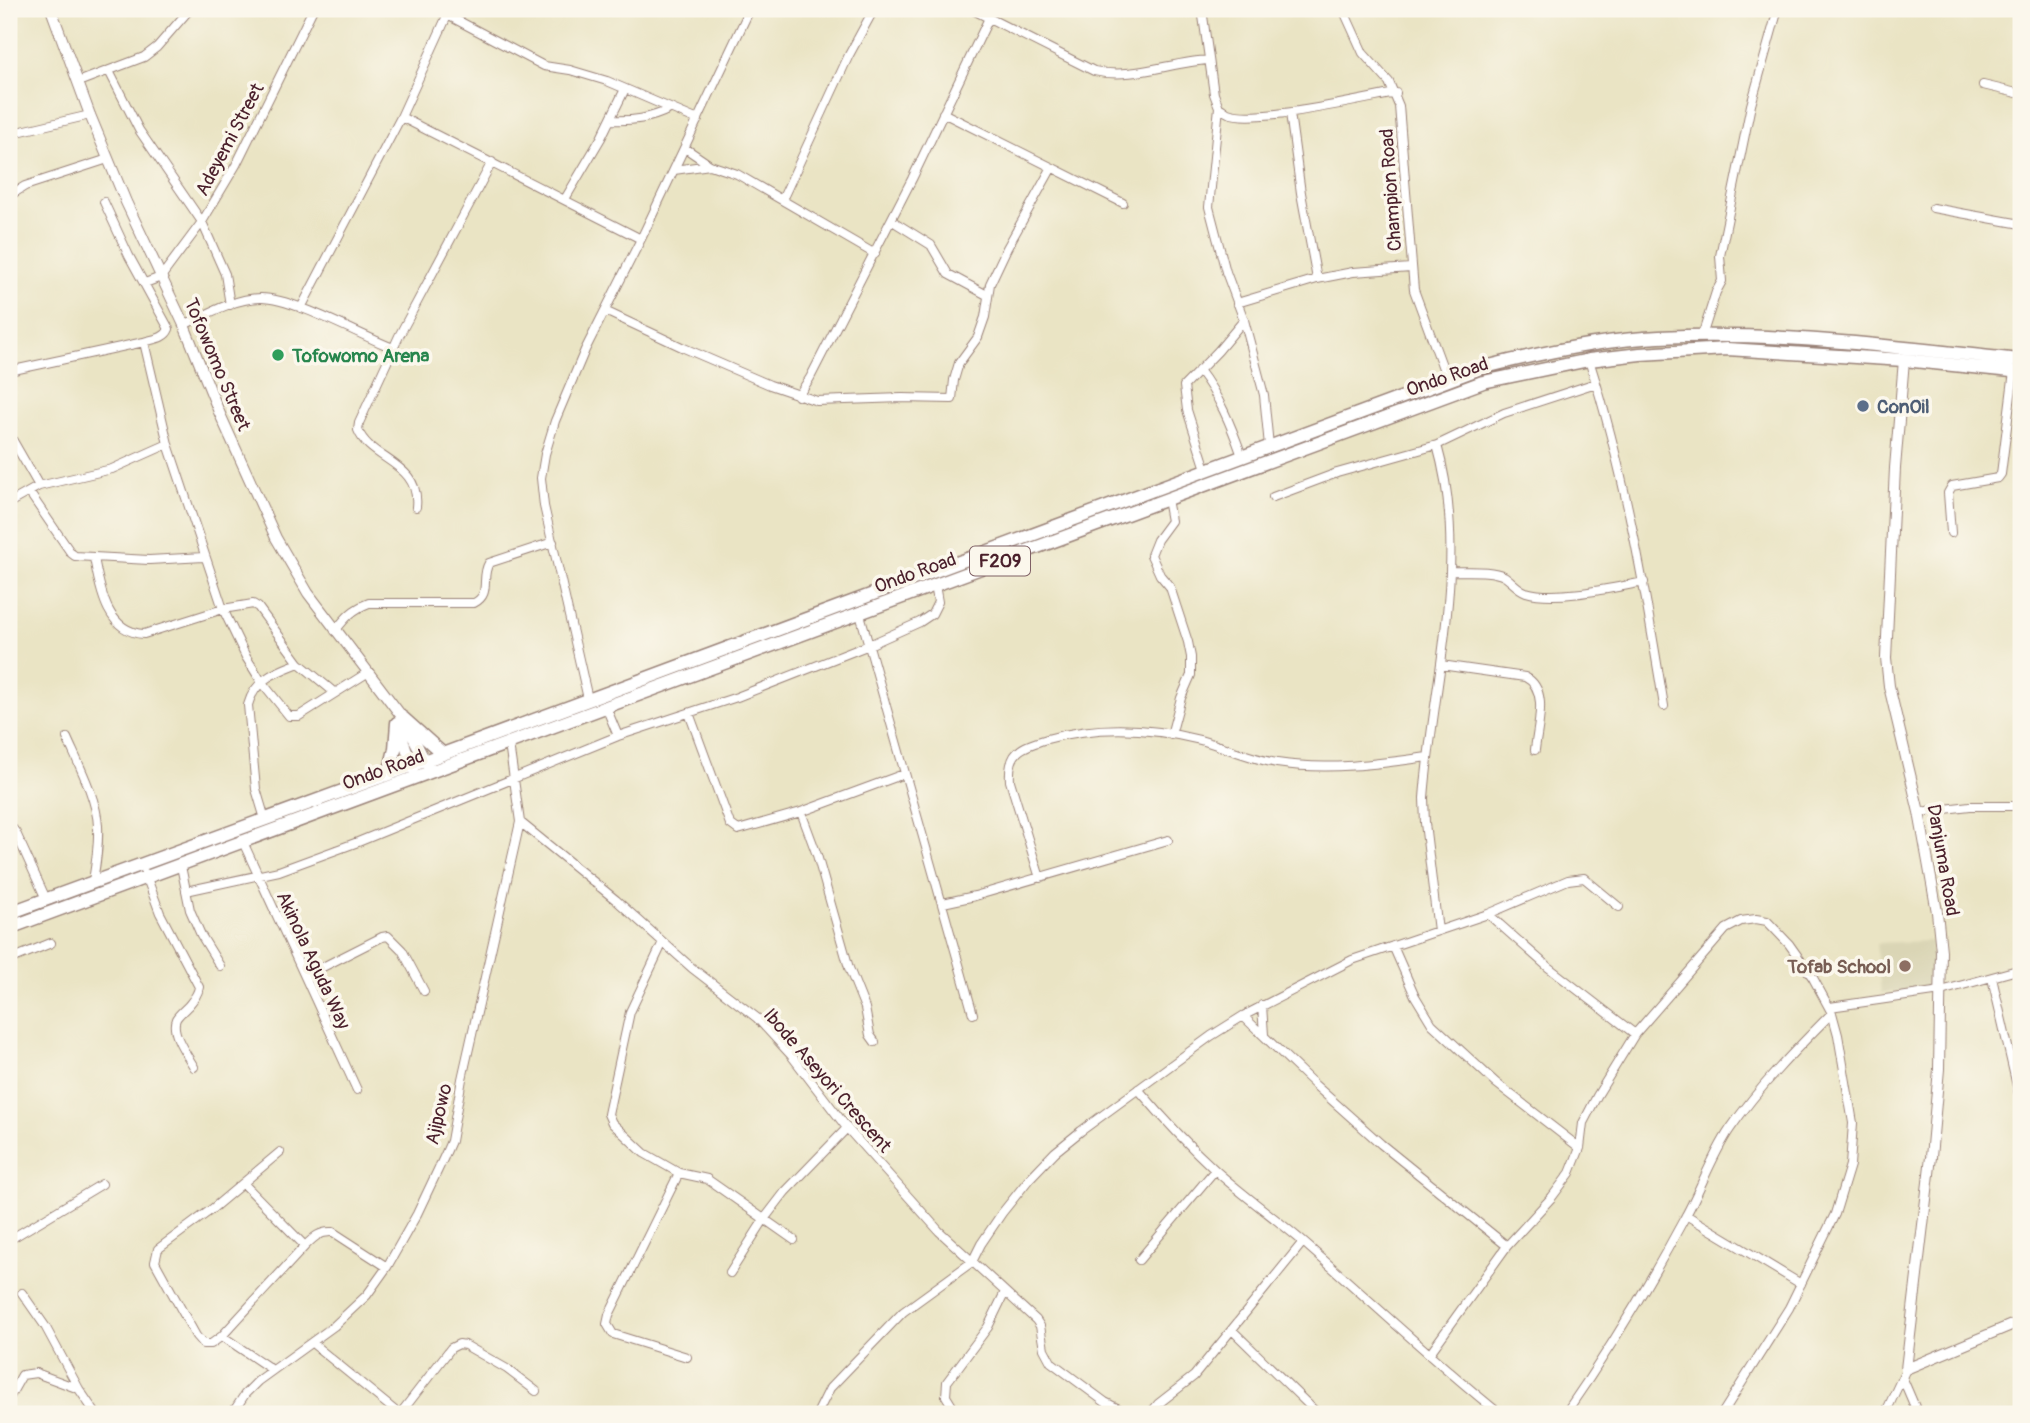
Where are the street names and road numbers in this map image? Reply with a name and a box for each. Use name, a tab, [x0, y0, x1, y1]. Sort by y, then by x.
street label: Adeyemi Street	[190, 79, 270, 200]
street label: Champion Road	[1375, 128, 1407, 252]
street label: Tofowomo Street	[178, 294, 256, 435]
street label: Ondo Road	[1403, 352, 1492, 402]
road number: F209	[970, 546, 1030, 576]
street label: Ondo Road	[871, 547, 960, 599]
street label: Ondo Road	[339, 744, 428, 796]
street label: Danjuma Road	[1921, 802, 1965, 918]
street label: Akinola Aguda Way	[271, 888, 355, 1033]
street label: Ibode Aseyori Crescent	[758, 1004, 897, 1158]
street label: Ajipowo	[420, 1081, 458, 1147]

